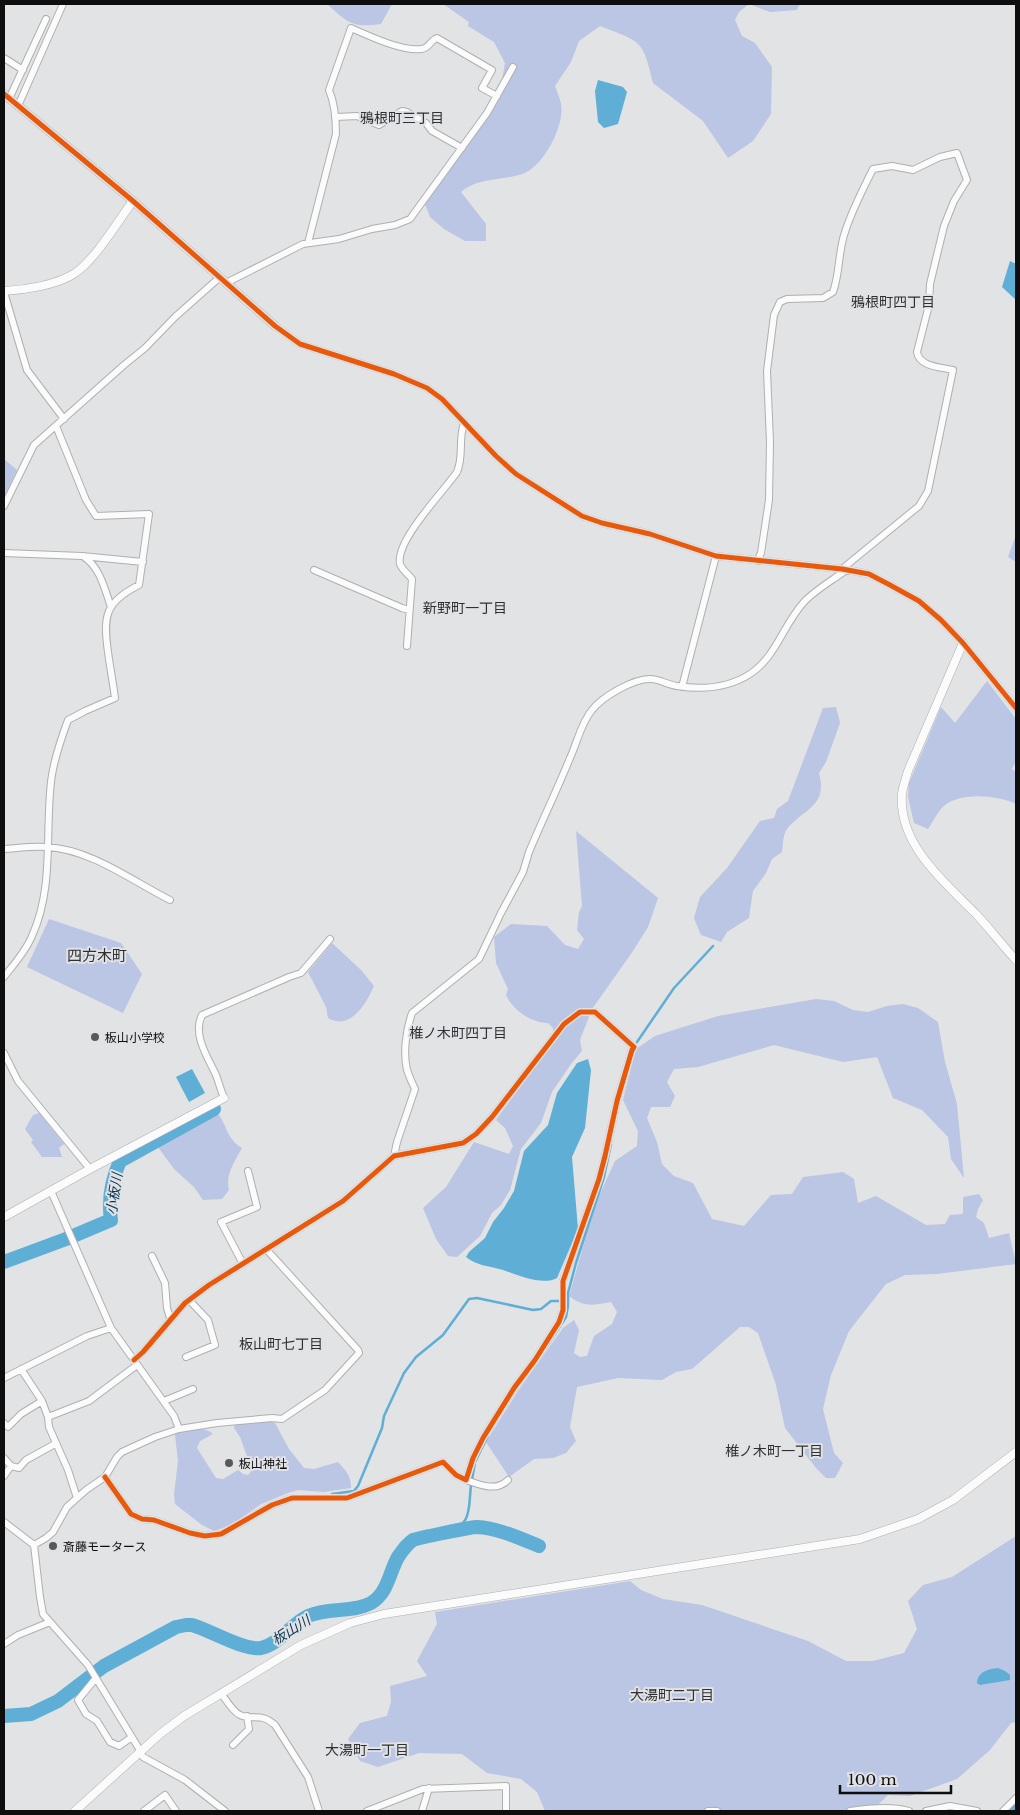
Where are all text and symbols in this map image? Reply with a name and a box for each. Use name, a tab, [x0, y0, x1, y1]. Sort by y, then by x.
district label: 鴉根町三丁目	[360, 109, 444, 127]
district label: 鴉根町四丁目	[851, 293, 935, 311]
district label: 新野町一丁目	[423, 599, 507, 617]
district label: 四方木町	[67, 946, 127, 965]
district label: 椎ノ木町四丁目	[409, 1024, 507, 1042]
place label: 板山小学校	[105, 1030, 165, 1045]
marker: 板山小学校	[89, 1031, 101, 1043]
water label: 小板川	[102, 1170, 126, 1216]
district label: 板山町七丁目	[239, 1335, 323, 1353]
district label: 椎ノ木町一丁目	[725, 1442, 823, 1460]
place label: 板山神社	[239, 1456, 287, 1471]
marker: 板山神社	[223, 1457, 235, 1469]
place label: 斎藤モータース	[63, 1539, 146, 1554]
marker: 斎藤モータース	[47, 1540, 59, 1552]
water label: 板山川	[268, 1610, 315, 1649]
district label: 大湯町二丁目	[630, 1686, 714, 1704]
district label: 大湯町一丁目	[325, 1741, 409, 1759]
scale bar	[840, 1762, 951, 1794]
text: 100 m	[848, 1770, 897, 1789]

